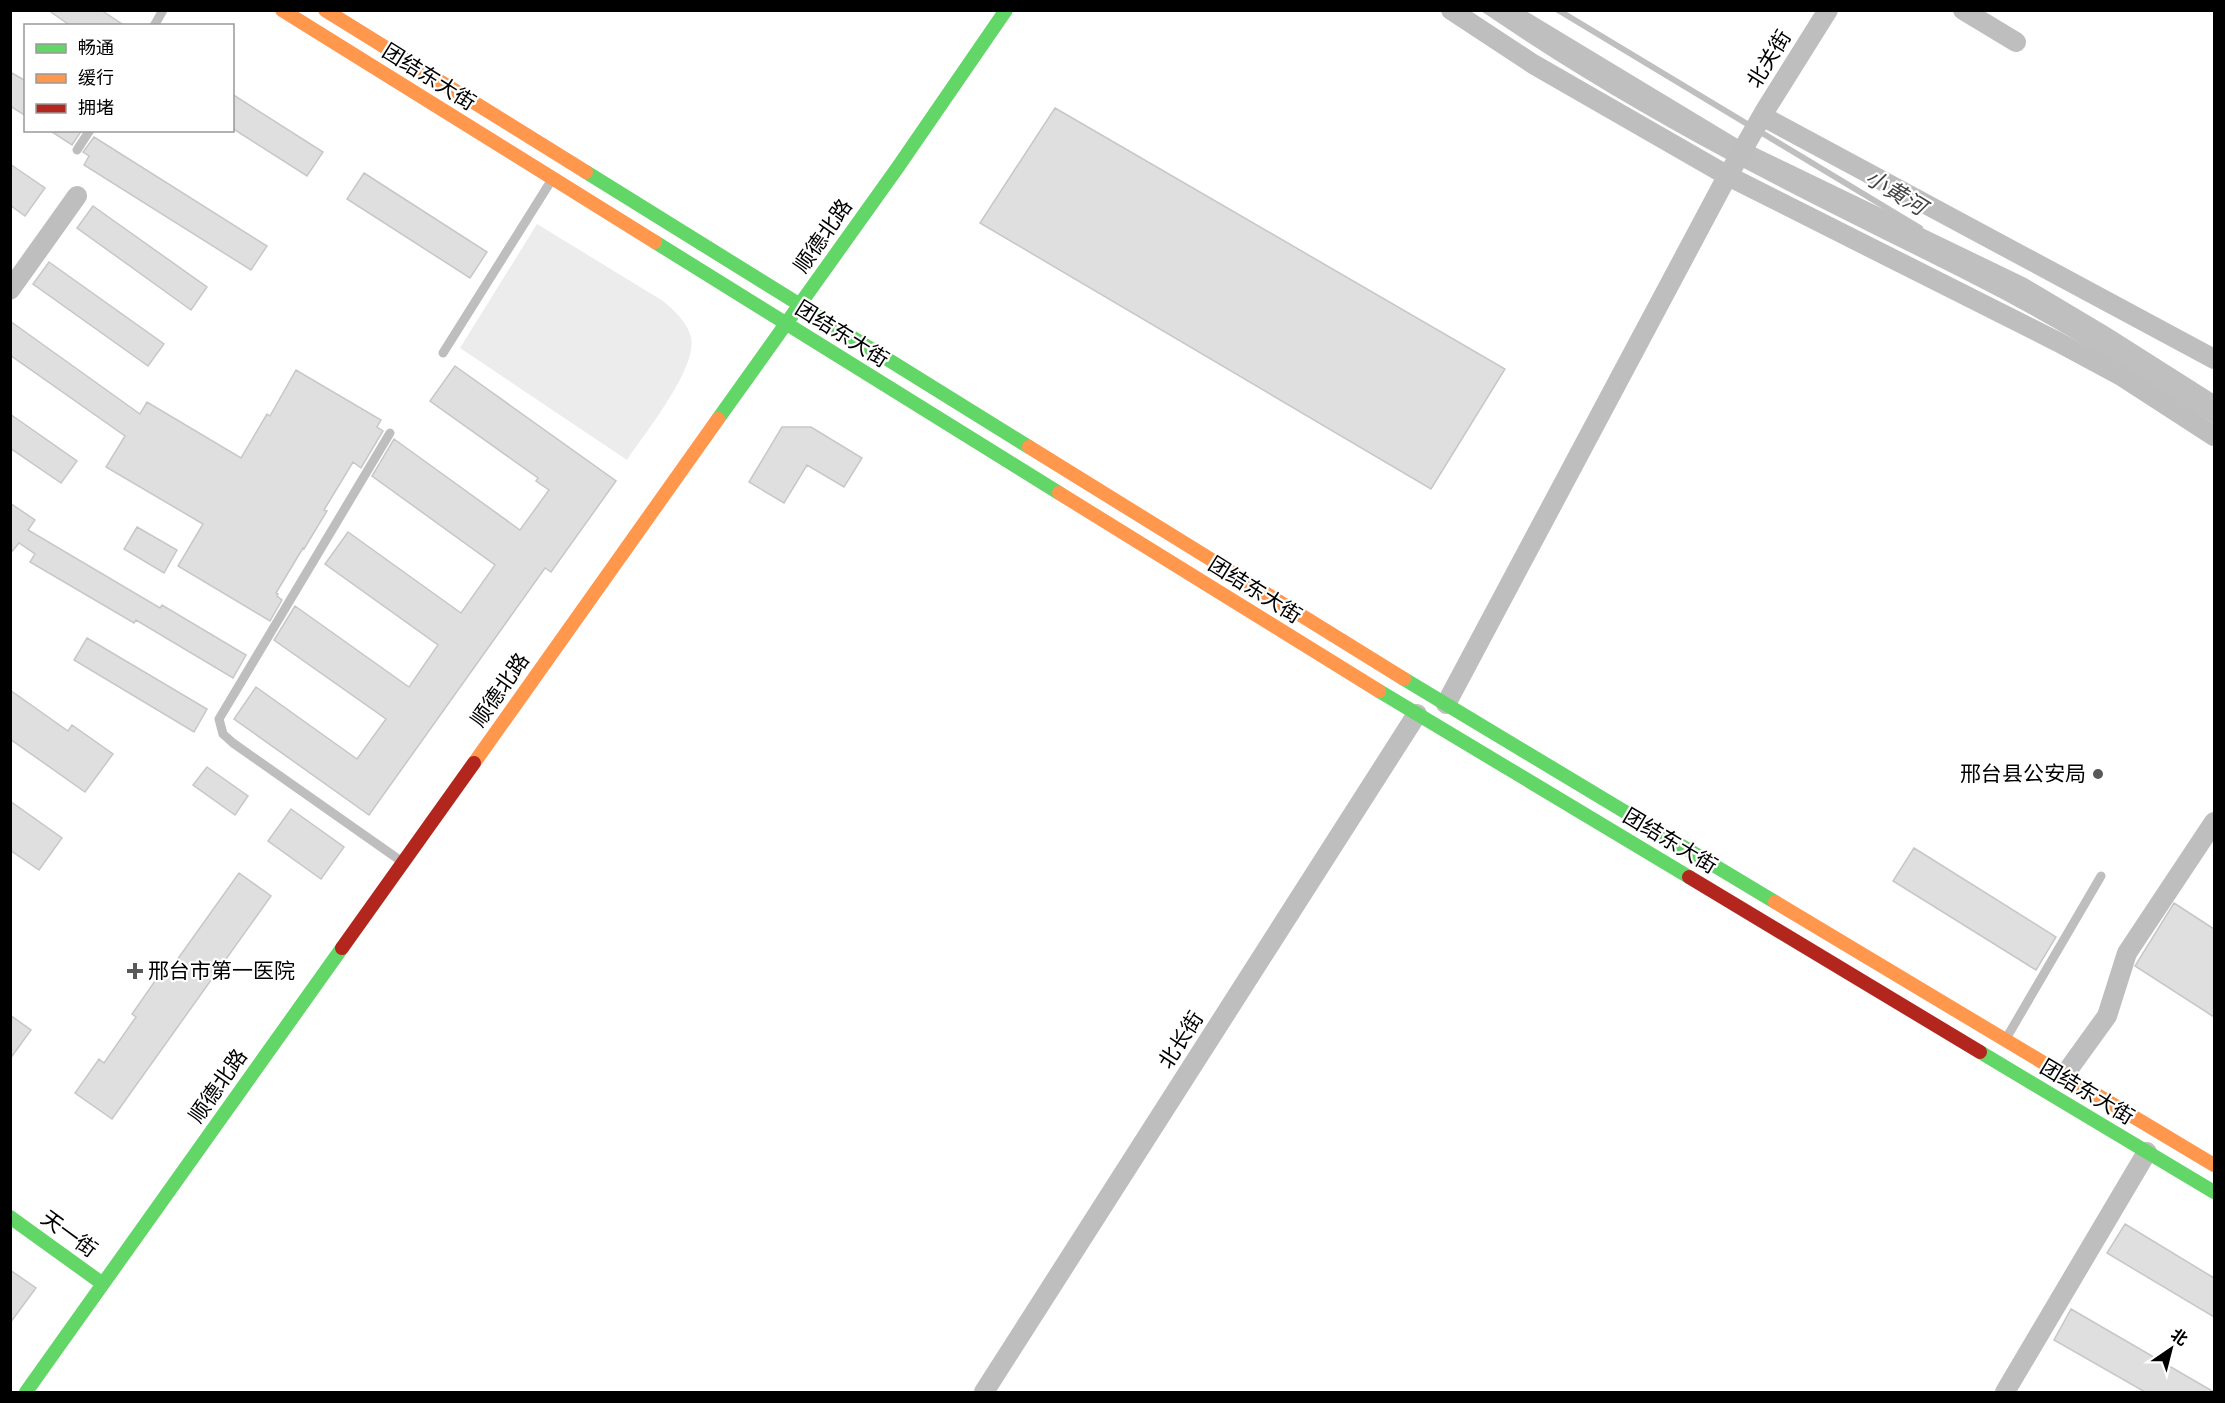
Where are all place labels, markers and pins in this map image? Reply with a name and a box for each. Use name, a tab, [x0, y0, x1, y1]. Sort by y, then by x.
place label: 邢台县公安局	[1960, 759, 2086, 789]
marker: 邢台县公安局	[2091, 767, 2105, 781]
place label: 邢台市第一医院	[148, 956, 295, 986]
marker: 邢台市第一医院	[126, 962, 144, 980]

